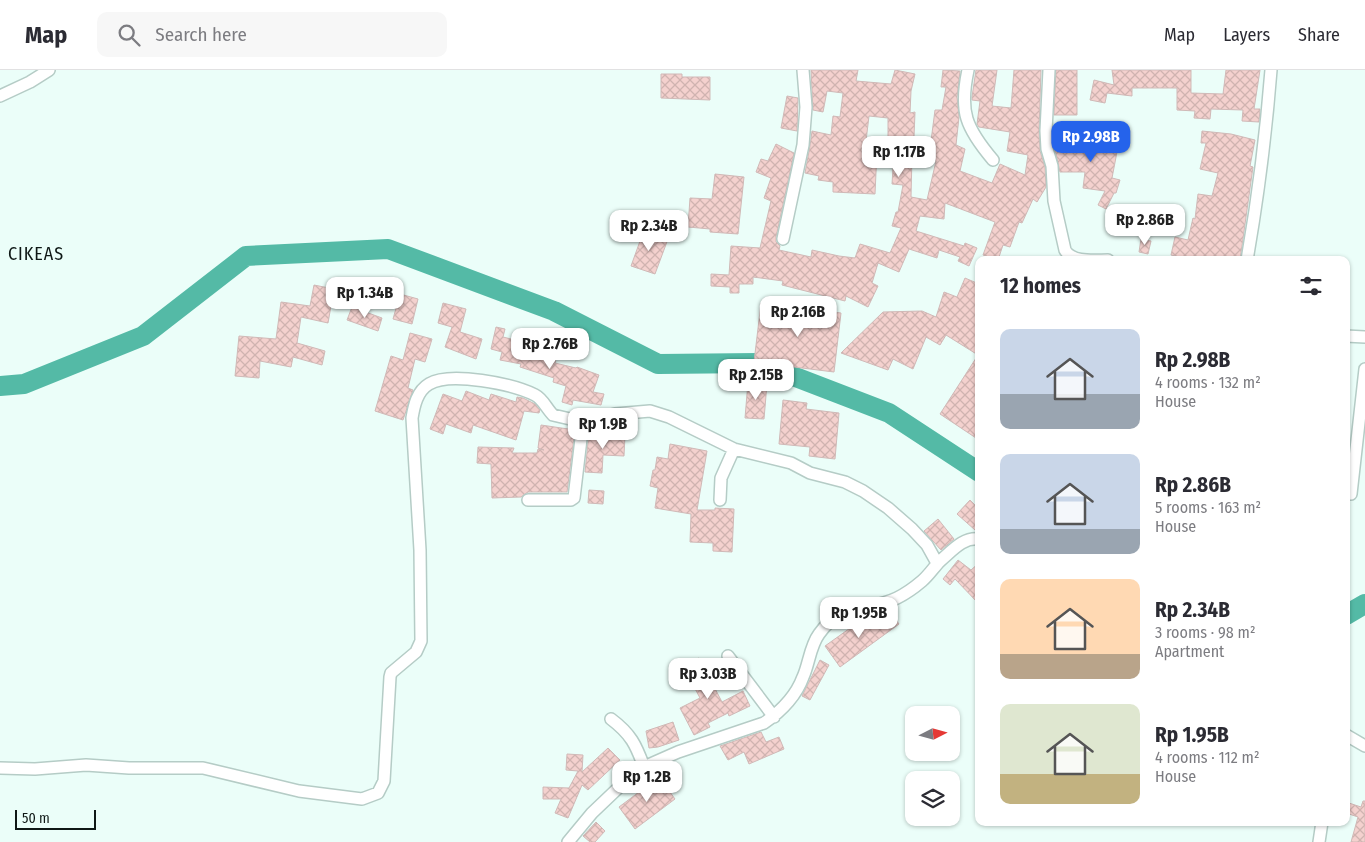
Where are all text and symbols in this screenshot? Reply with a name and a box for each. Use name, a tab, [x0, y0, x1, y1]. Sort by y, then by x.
search box	[97, 12, 447, 57]
text: Map	[25, 21, 67, 49]
icon: search	[115, 21, 143, 49]
text: Search here	[155, 23, 247, 46]
text: Map	[1164, 24, 1195, 46]
text: Layers	[1223, 24, 1270, 46]
text: Share	[1298, 24, 1340, 46]
pin: Rp 2.98B	[1039, 121, 1143, 163]
text: Rp 2.98B	[1062, 127, 1120, 146]
pin: Rp 1.17B	[847, 136, 951, 178]
text: Rp 1.17B	[873, 142, 925, 161]
pin: Rp 2.86B	[1093, 204, 1197, 246]
pin: Rp 2.34B	[597, 210, 701, 252]
text: Rp 2.86B	[1116, 210, 1174, 229]
text: Rp 2.34B	[620, 216, 678, 235]
district label: CIKEAS	[8, 243, 64, 265]
icon: filters	[1297, 272, 1325, 300]
text: 12 homes	[1000, 273, 1081, 299]
pin: Rp 1.34B	[313, 276, 417, 319]
text: Rp 1.34B	[337, 283, 393, 302]
pin: Rp 2.16B	[746, 296, 850, 338]
text: Rp 2.16B	[771, 302, 825, 321]
pin: Rp 2.76B	[498, 328, 602, 370]
text: Rp 2.76B	[522, 334, 578, 353]
text: Rp 2.98B	[1155, 347, 1230, 373]
icon: home	[1040, 349, 1100, 409]
pin: Rp 2.15B	[704, 358, 808, 401]
text: Rp 2.15B	[729, 365, 783, 384]
text: 4 rooms · 132 m²	[1155, 373, 1261, 392]
text: House	[1155, 392, 1196, 411]
pin: Rp 1.9B	[557, 408, 649, 450]
text: Rp 1.9B	[579, 414, 627, 433]
text: Rp 2.86B	[1155, 472, 1231, 498]
icon: home	[1040, 474, 1100, 534]
text: 5 rooms · 163 m²	[1155, 498, 1261, 517]
text: House	[1155, 517, 1196, 536]
pin: Rp 1.95B	[807, 596, 911, 639]
text: Rp 2.34B	[1155, 597, 1230, 623]
icon: home	[1040, 599, 1100, 659]
text: Rp 1.95B	[831, 603, 887, 622]
text: 3 rooms · 98 m²	[1155, 623, 1256, 642]
text: Apartment	[1155, 642, 1224, 661]
pin: Rp 3.03B	[656, 658, 760, 700]
text: Rp 3.03B	[679, 664, 737, 683]
north arrow	[905, 706, 960, 761]
map controls	[905, 706, 960, 826]
text: Rp 1.95B	[1155, 722, 1229, 748]
icon: home	[1040, 724, 1100, 784]
text: 4 rooms · 112 m²	[1155, 748, 1260, 767]
pin: Rp 1.2B	[601, 760, 693, 803]
text: Rp 1.2B	[623, 767, 671, 786]
text: House	[1155, 767, 1196, 786]
button: layers	[905, 771, 960, 826]
scale bar	[15, 807, 96, 830]
text: 50 m	[22, 810, 50, 827]

